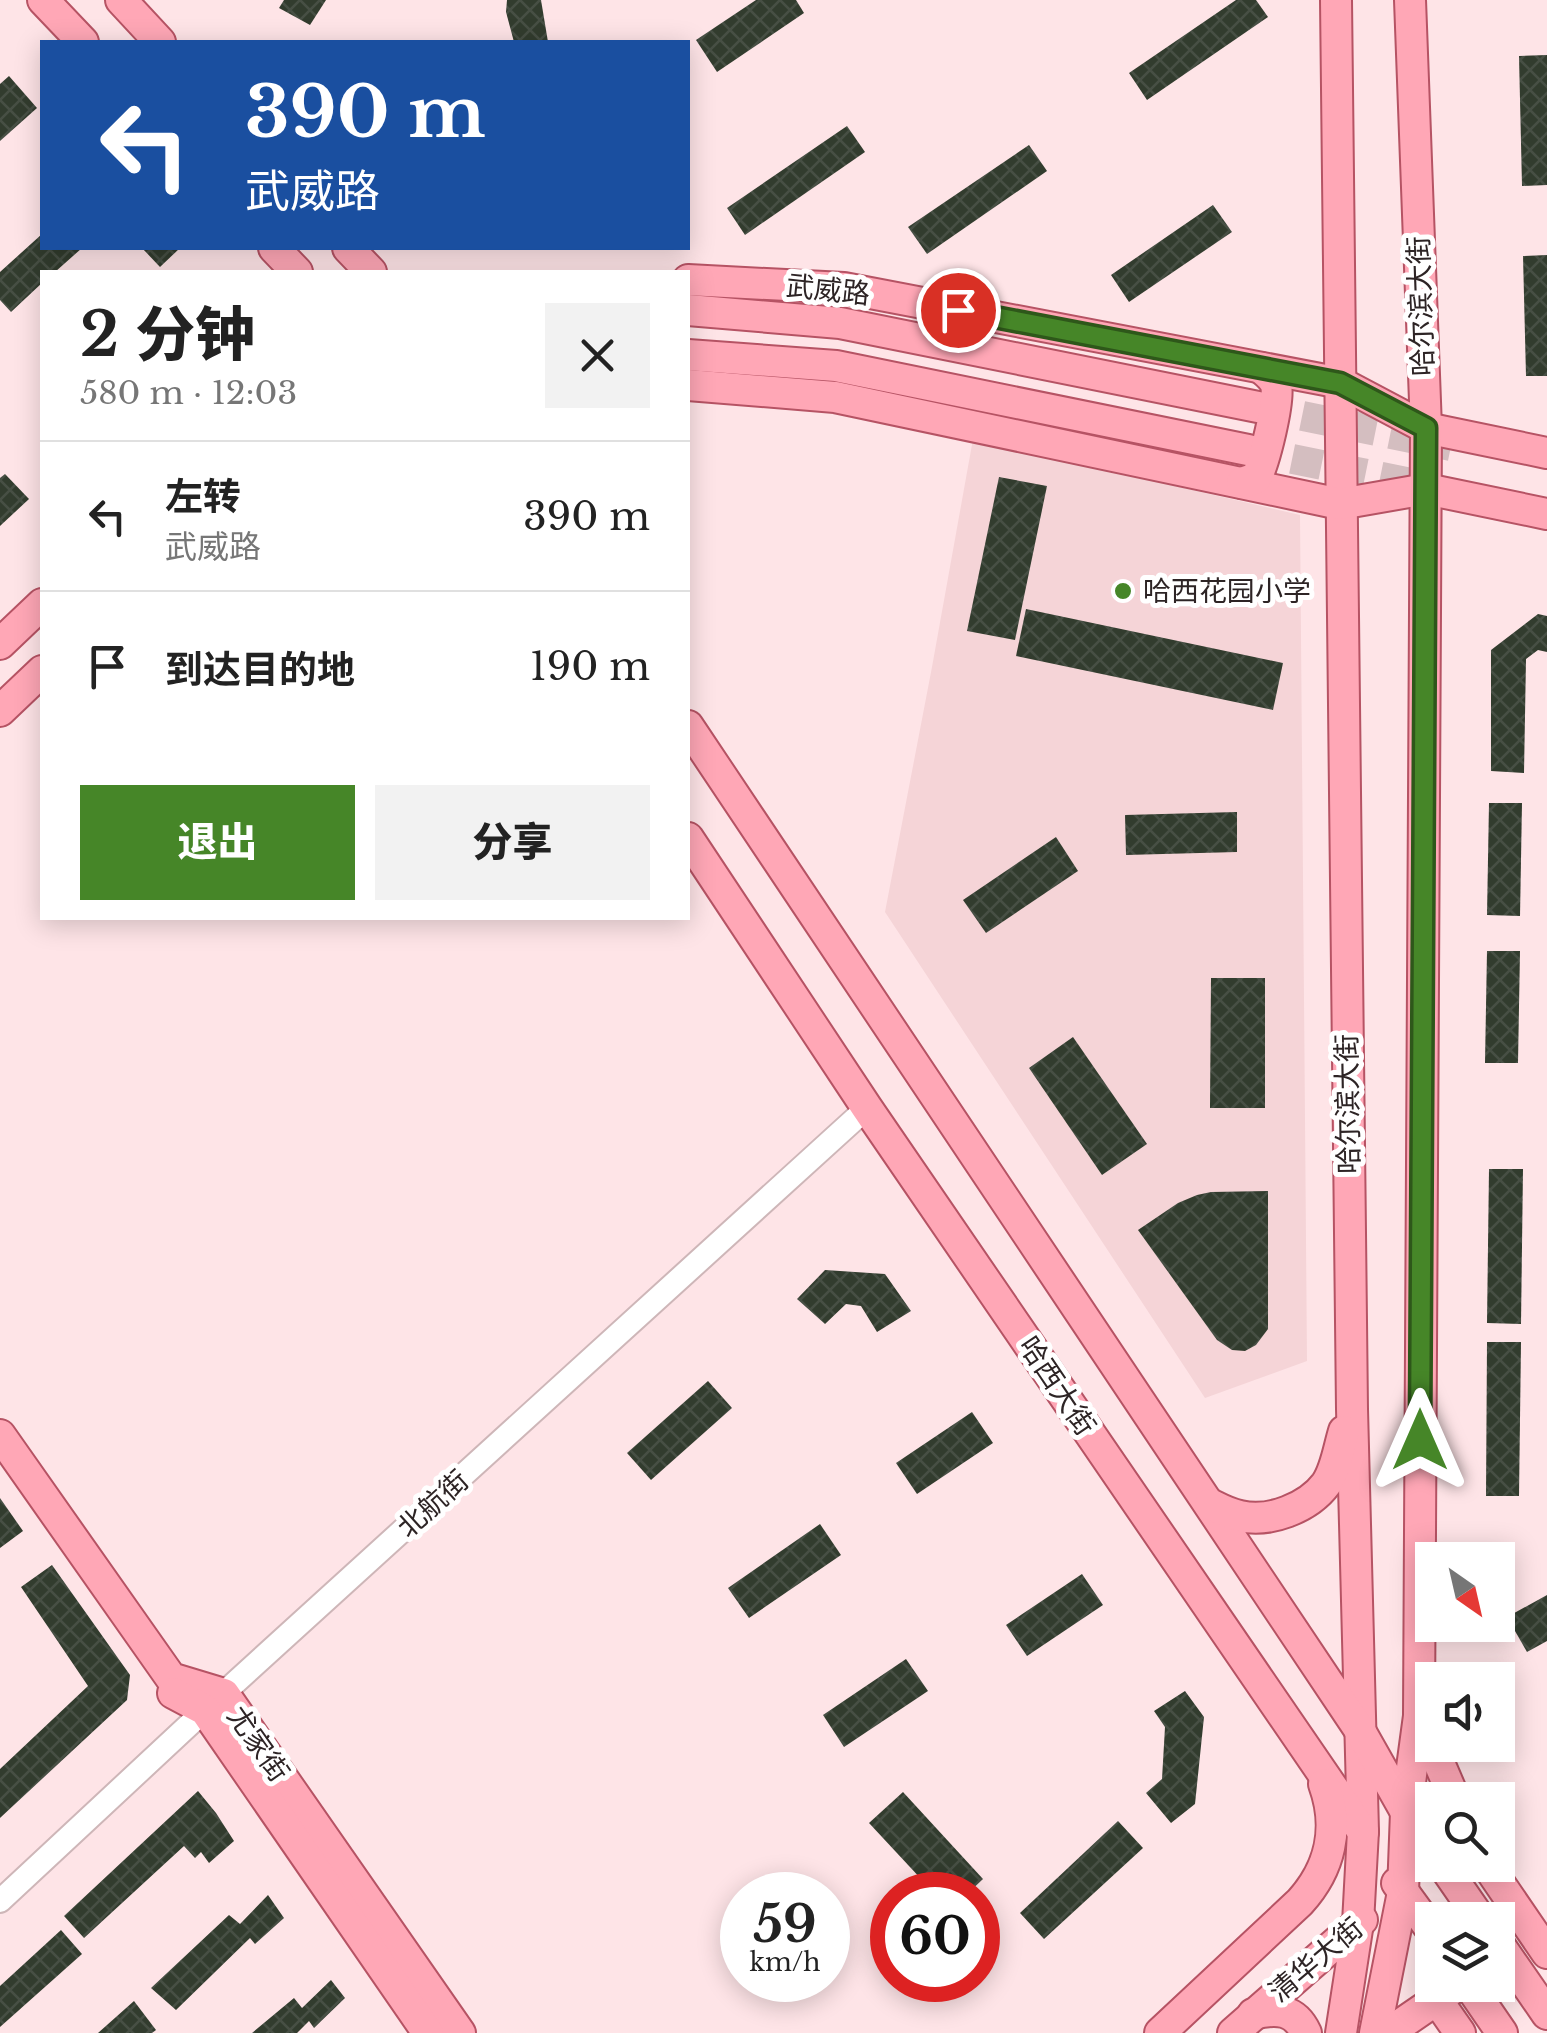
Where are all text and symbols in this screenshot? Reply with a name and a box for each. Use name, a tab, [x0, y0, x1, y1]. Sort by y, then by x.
text: 390 m	[245, 69, 486, 156]
icon: left	[80, 80, 210, 210]
text: 武威路	[245, 163, 380, 219]
street label: 哈尔滨大街	[1401, 235, 1441, 377]
street label: 武威路	[784, 268, 872, 312]
pin	[916, 268, 1001, 353]
icon: arrive	[931, 283, 986, 338]
text: 2 分钟	[80, 298, 255, 372]
button: close	[545, 303, 650, 408]
text: 580 m · 12:03	[80, 373, 297, 413]
text: 左转	[165, 473, 241, 520]
icon: left	[80, 489, 135, 544]
text: 390 m	[523, 493, 650, 540]
text: 武威路	[165, 527, 261, 567]
place label: 哈西花园小学	[1143, 574, 1311, 609]
marker: 哈西花园小学	[1112, 580, 1134, 602]
icon: arrive	[80, 639, 135, 694]
text: 190 m	[530, 643, 650, 690]
text: 到达目的地	[165, 646, 355, 693]
button: 退出	[80, 785, 355, 900]
button: 分享	[375, 785, 650, 900]
street label: 哈尔滨大街	[1329, 1034, 1367, 1174]
street label: 哈西大街	[1011, 1330, 1103, 1442]
position arrow	[1368, 1388, 1472, 1492]
street label: 北航街	[390, 1463, 476, 1545]
north arrow	[1415, 1542, 1515, 1642]
map controls	[1415, 1542, 1515, 2002]
button: sound	[1415, 1662, 1515, 1762]
street label: 尤家街	[220, 1700, 296, 1788]
button: search	[1415, 1782, 1515, 1882]
speed limit sign: 60	[870, 1872, 1000, 2002]
text: 59	[753, 1893, 817, 1956]
button: layers	[1415, 1902, 1515, 2002]
street label: 清华大街	[1262, 1911, 1370, 2009]
text: km/h	[750, 1947, 820, 1978]

